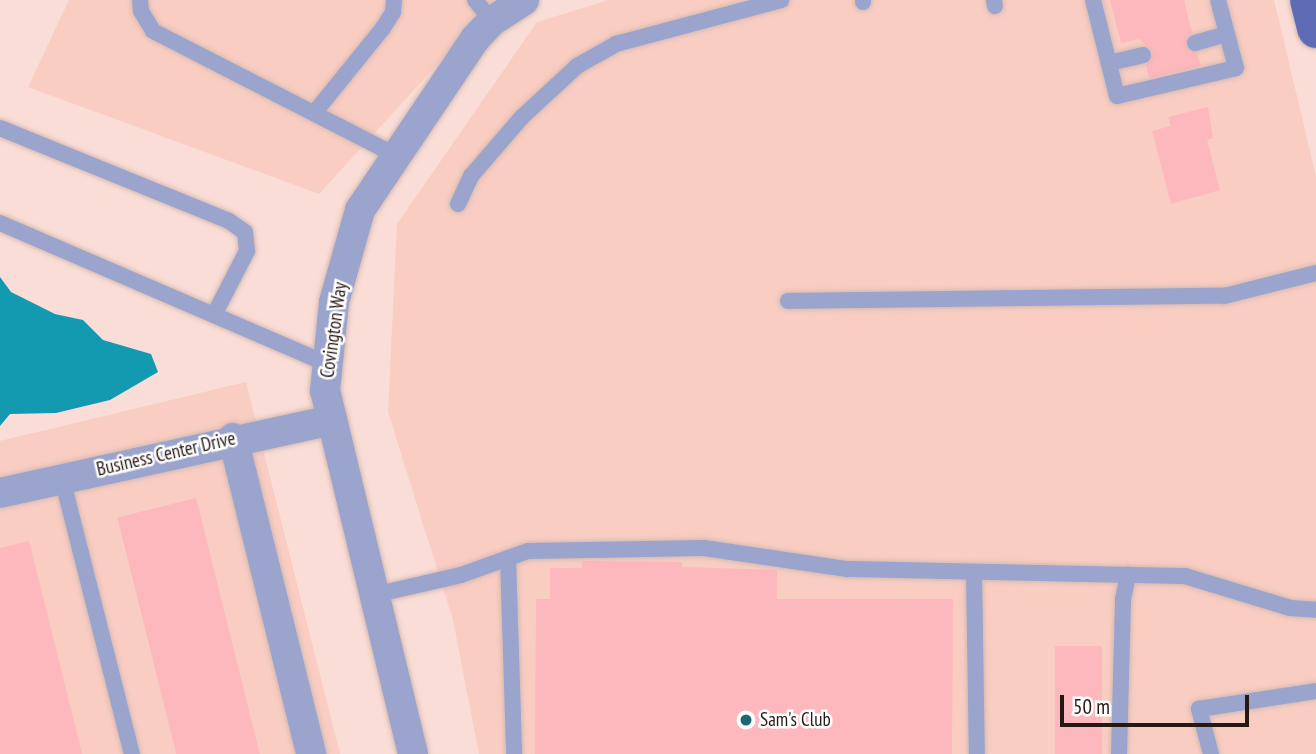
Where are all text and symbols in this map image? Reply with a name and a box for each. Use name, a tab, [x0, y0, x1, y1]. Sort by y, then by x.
street label: Covington Way	[316, 281, 352, 379]
street label: Business Center Drive	[94, 427, 238, 481]
scale bar	[1064, 680, 1253, 724]
text: 50 m	[1073, 693, 1110, 720]
place label: Sam's Club	[760, 709, 831, 731]
marker: Sam's Club	[738, 712, 754, 728]

